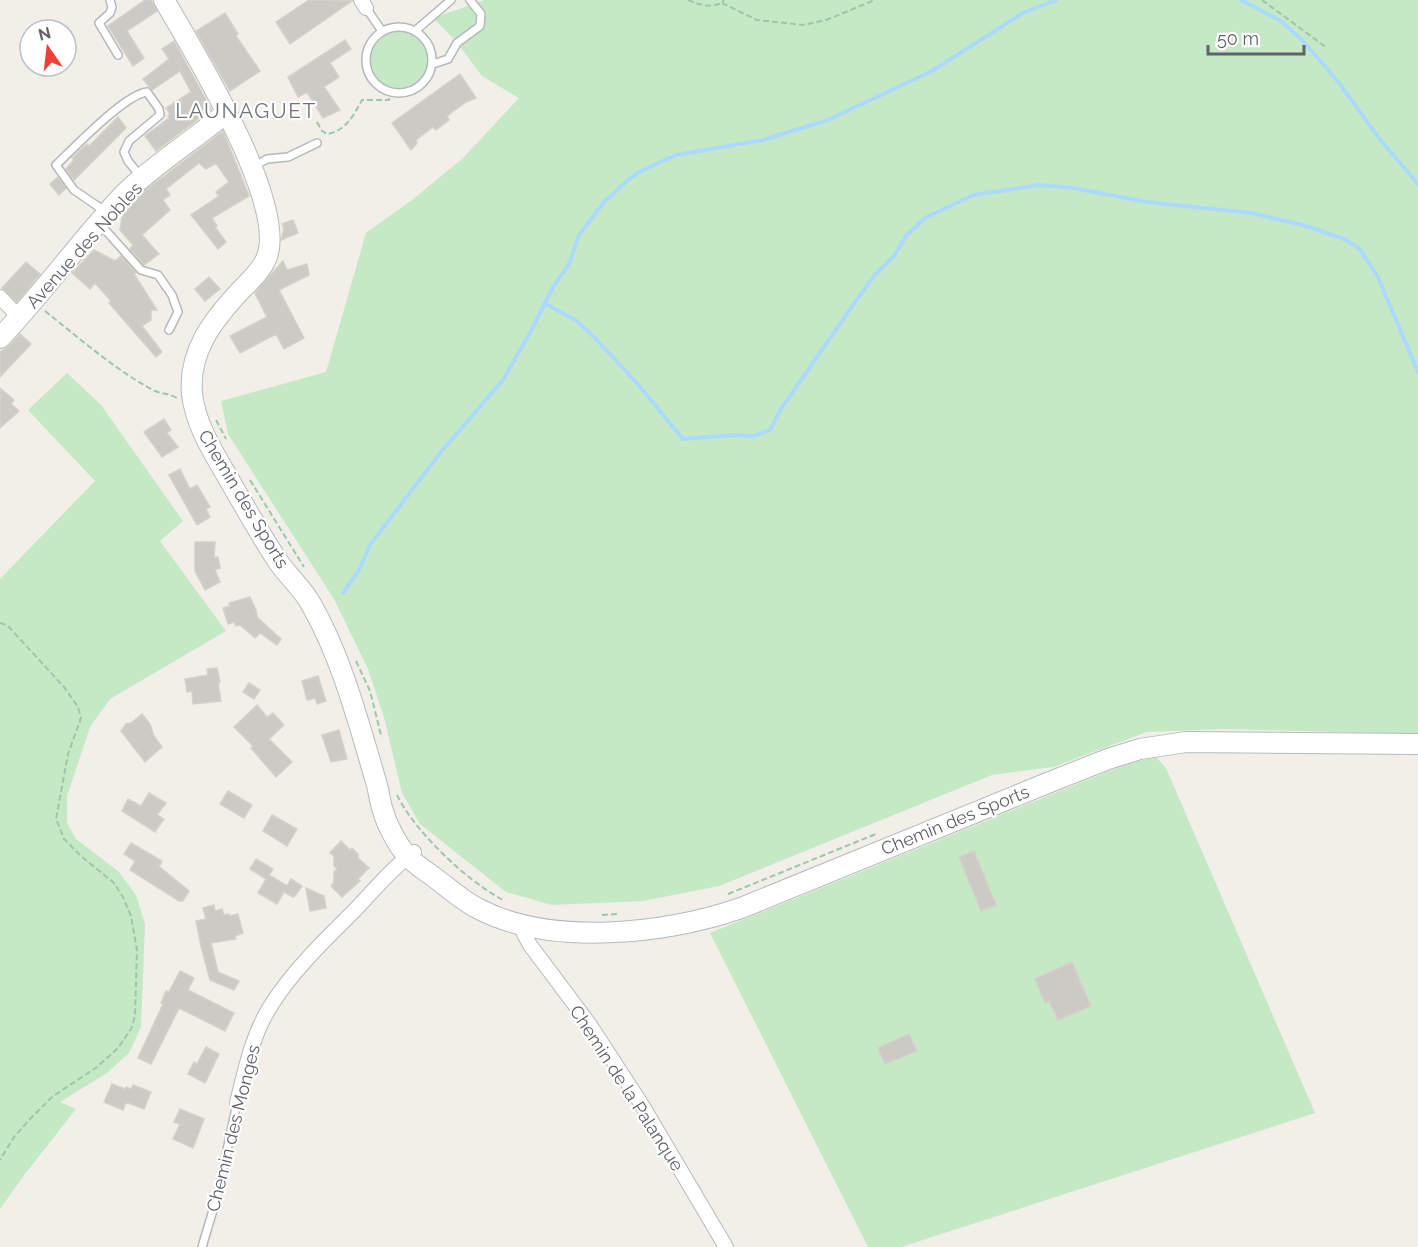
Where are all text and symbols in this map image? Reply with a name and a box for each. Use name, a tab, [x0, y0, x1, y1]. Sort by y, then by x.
north arrow	[18, 18, 78, 78]
scale bar	[1208, 18, 1304, 56]
text: N	[36, 23, 53, 45]
text: 50 m	[1217, 28, 1259, 49]
district label: LAUNAGUET	[175, 98, 317, 123]
street label: Avenue des Nobles	[22, 177, 146, 312]
street label: Chemin des Sports	[194, 426, 294, 572]
street label: Chemin des Sports	[878, 781, 1032, 859]
street label: Chemin de la Palanque	[566, 1001, 689, 1175]
street label: Chemin des Monges	[202, 1042, 264, 1214]

